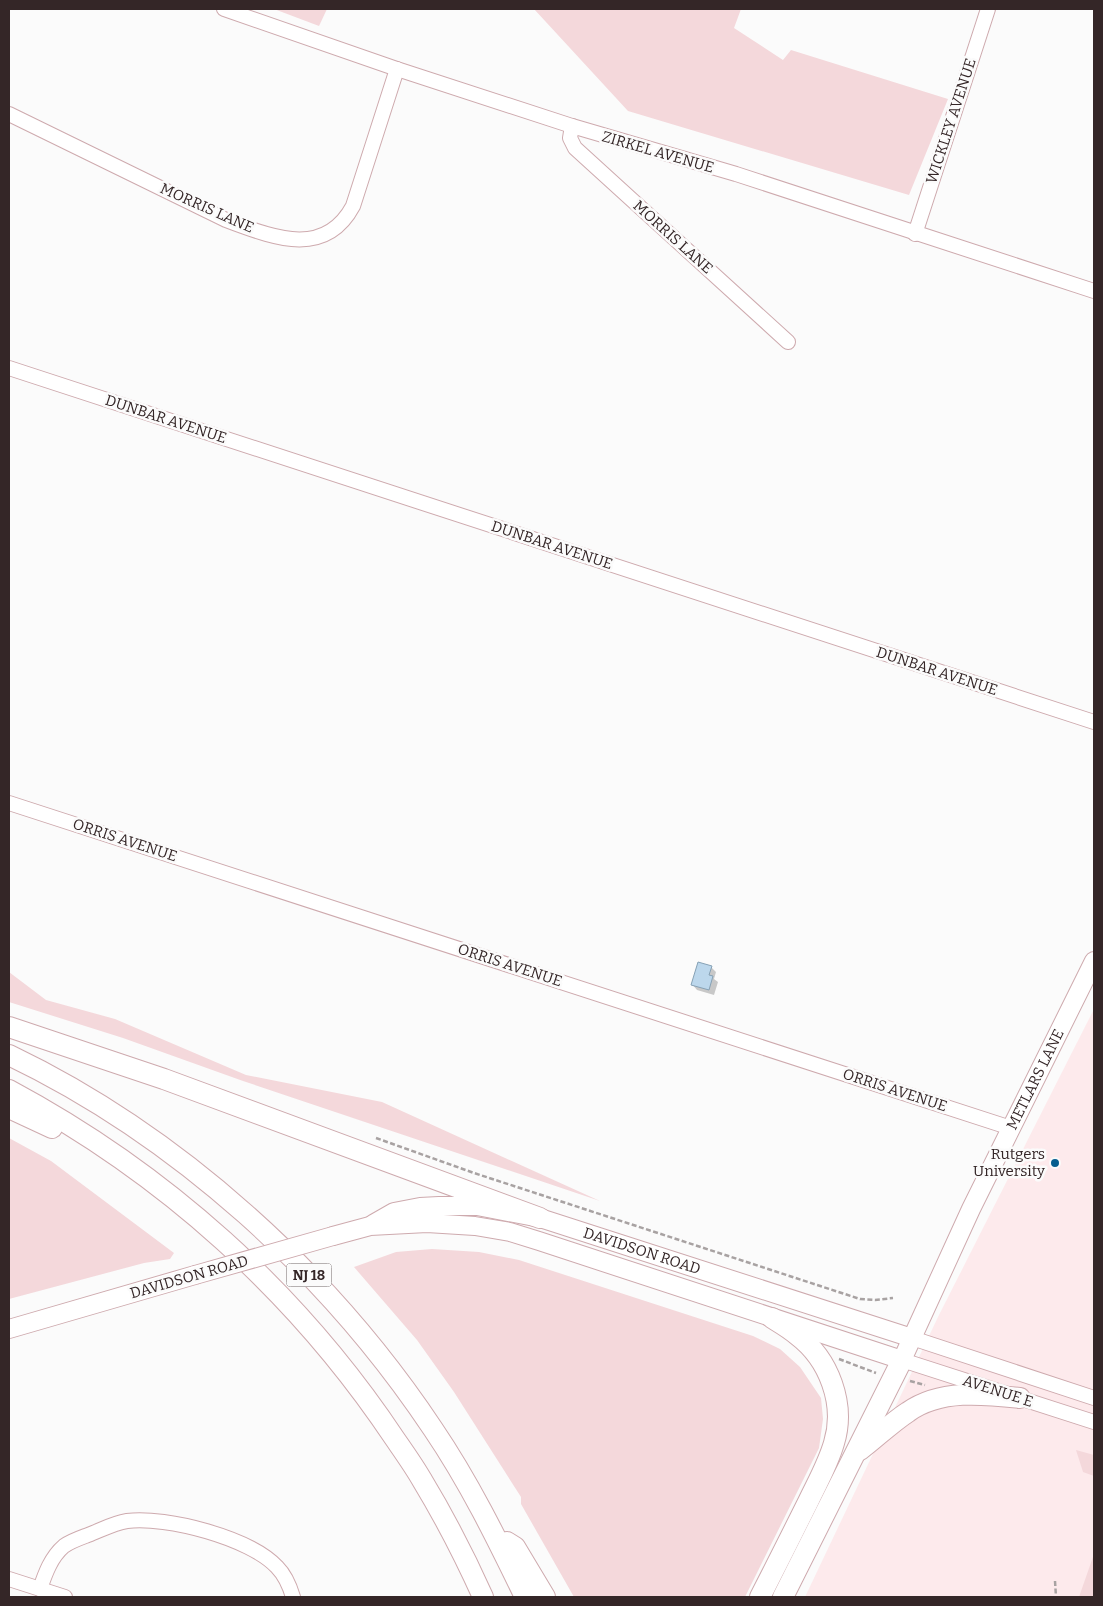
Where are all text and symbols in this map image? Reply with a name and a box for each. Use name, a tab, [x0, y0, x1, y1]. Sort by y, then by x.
street label: WICKLEY AVENUE	[922, 56, 980, 186]
street label: ZIRKEL AVENUE	[600, 127, 716, 177]
street label: MORRIS LANE	[157, 179, 257, 237]
street label: MORRIS LANE	[630, 197, 716, 277]
street label: DUNBAR AVENUE	[103, 391, 229, 447]
street label: DUNBAR AVENUE	[489, 517, 615, 573]
street label: DUNBAR AVENUE	[874, 643, 1000, 699]
street label: ORRIS AVENUE	[71, 815, 179, 865]
street label: ORRIS AVENUE	[456, 940, 564, 990]
street label: METLARS LANE	[1003, 1026, 1068, 1133]
street label: ORRIS AVENUE	[841, 1065, 949, 1115]
place label: Rutgers University	[973, 1145, 1045, 1180]
marker: Rutgers University	[1049, 1157, 1061, 1169]
street label: DAVIDSON ROAD	[581, 1224, 703, 1278]
street label: DAVIDSON ROAD	[128, 1252, 250, 1302]
road number: NJ 18	[286, 1264, 332, 1286]
street label: AVENUE E	[960, 1371, 1036, 1411]

